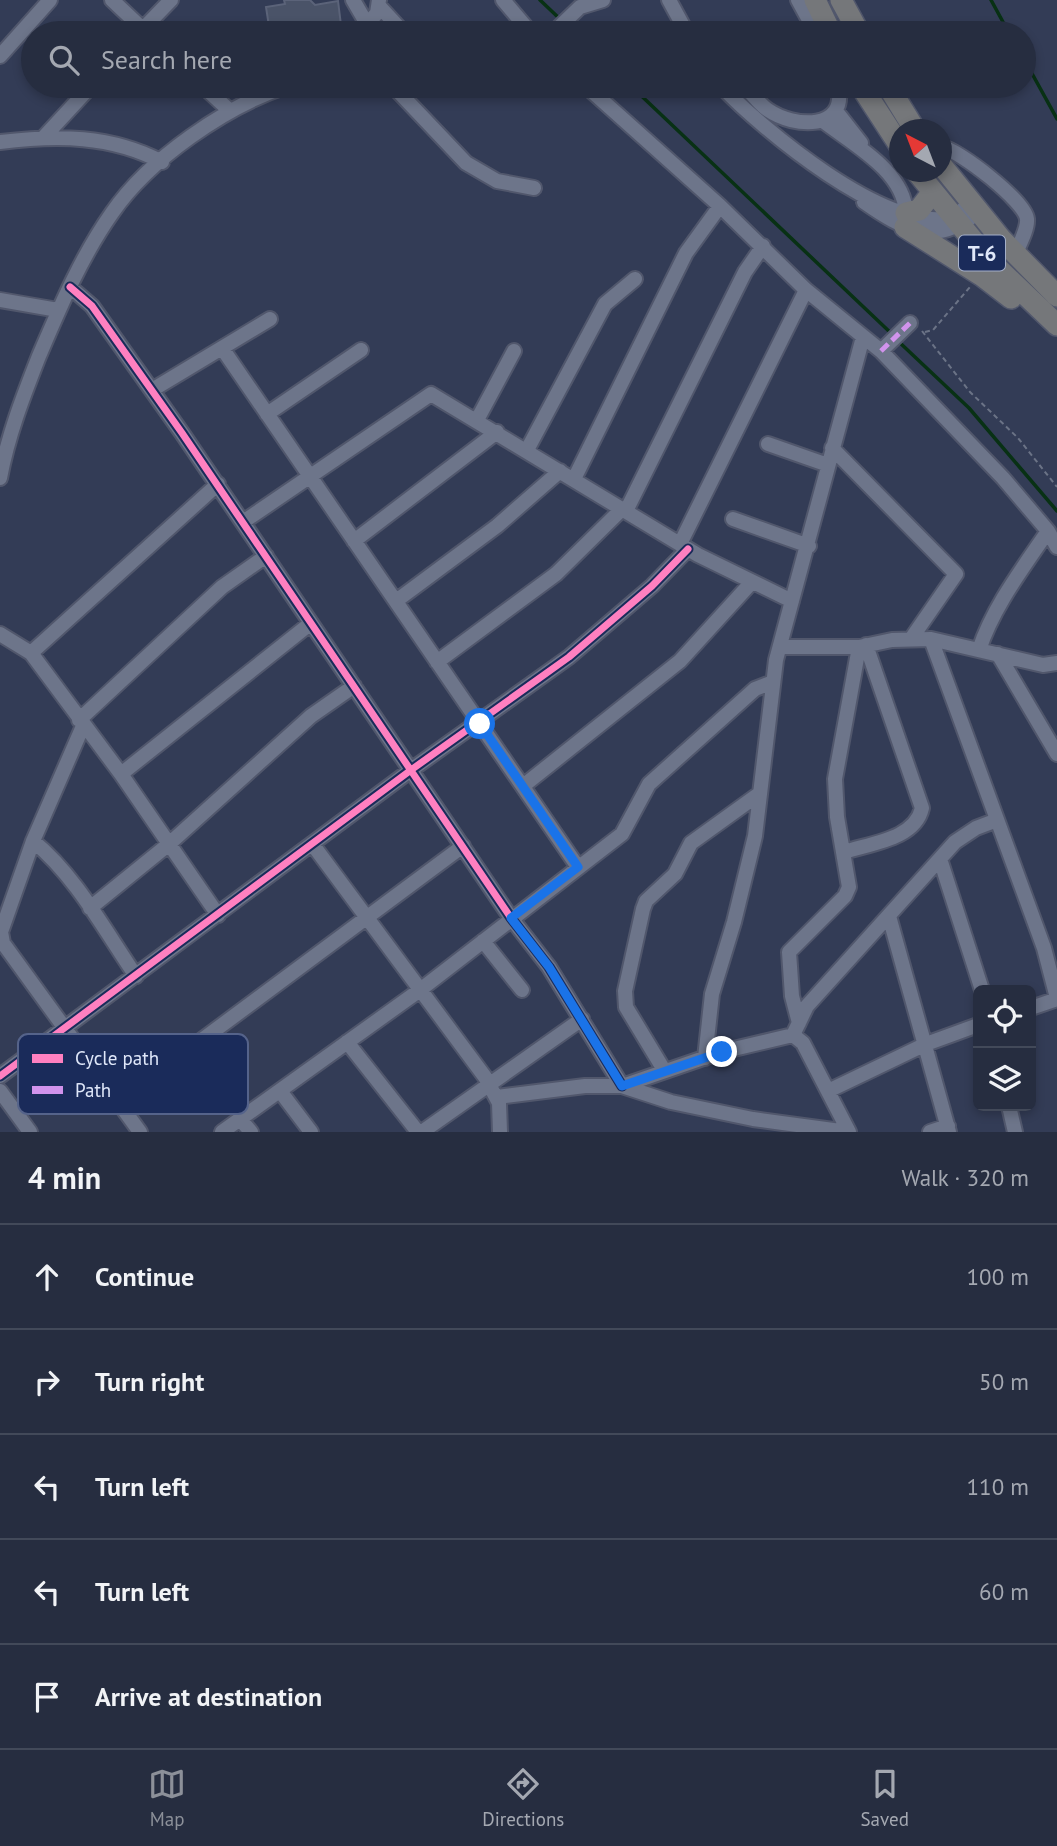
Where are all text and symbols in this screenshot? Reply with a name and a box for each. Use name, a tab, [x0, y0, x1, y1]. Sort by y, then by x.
search box	[21, 21, 1036, 98]
icon: search	[45, 41, 83, 79]
text: Search here	[101, 43, 232, 76]
north arrow	[889, 119, 952, 182]
road number: T-6	[959, 236, 1005, 270]
route start	[464, 708, 495, 739]
map controls	[973, 985, 1036, 1111]
button: locate	[973, 985, 1036, 1048]
legend	[18, 1034, 248, 1114]
route end	[706, 1036, 737, 1067]
text: Cycle path	[75, 1046, 159, 1070]
button: layers	[973, 1048, 1036, 1111]
text: Path	[75, 1078, 111, 1102]
text: 4 min	[28, 1158, 101, 1197]
text: Walk · 320 m	[902, 1163, 1029, 1192]
icon: ahead	[28, 1258, 66, 1296]
text: Continue	[95, 1260, 194, 1293]
text: 100 m	[967, 1262, 1029, 1291]
icon: right	[28, 1363, 66, 1401]
text: Turn right	[95, 1365, 204, 1398]
text: 50 m	[979, 1367, 1029, 1396]
icon: left	[28, 1468, 66, 1506]
text: Turn left	[95, 1470, 189, 1503]
text: 110 m	[967, 1472, 1029, 1501]
icon: left	[28, 1573, 66, 1611]
text: Turn left	[95, 1575, 189, 1608]
text: 60 m	[979, 1577, 1029, 1606]
icon: arrive	[28, 1678, 66, 1716]
text: Arrive at destination	[95, 1680, 322, 1713]
tab: Map	[148, 1765, 186, 1831]
tab: Directions	[482, 1765, 564, 1831]
tab: Saved	[861, 1765, 909, 1831]

